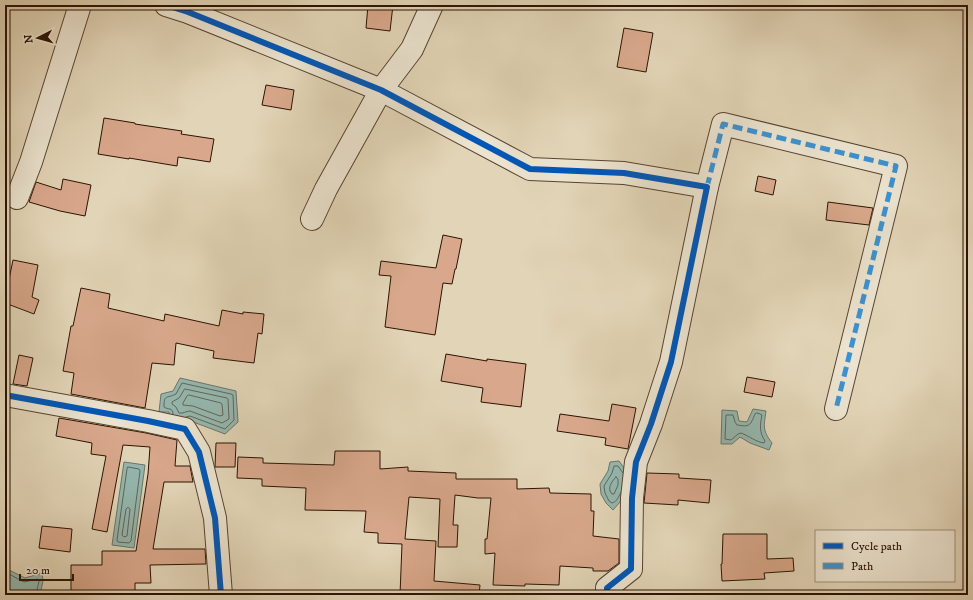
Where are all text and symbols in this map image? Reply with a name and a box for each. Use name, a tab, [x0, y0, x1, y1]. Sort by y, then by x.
north arrow	[18, 18, 58, 58]
text: N	[22, 34, 36, 44]
legend	[815, 530, 955, 582]
text: Cycle path	[851, 539, 903, 554]
scale bar	[20, 556, 73, 582]
text: Path	[851, 559, 874, 574]
text: 20 m	[26, 563, 50, 578]

